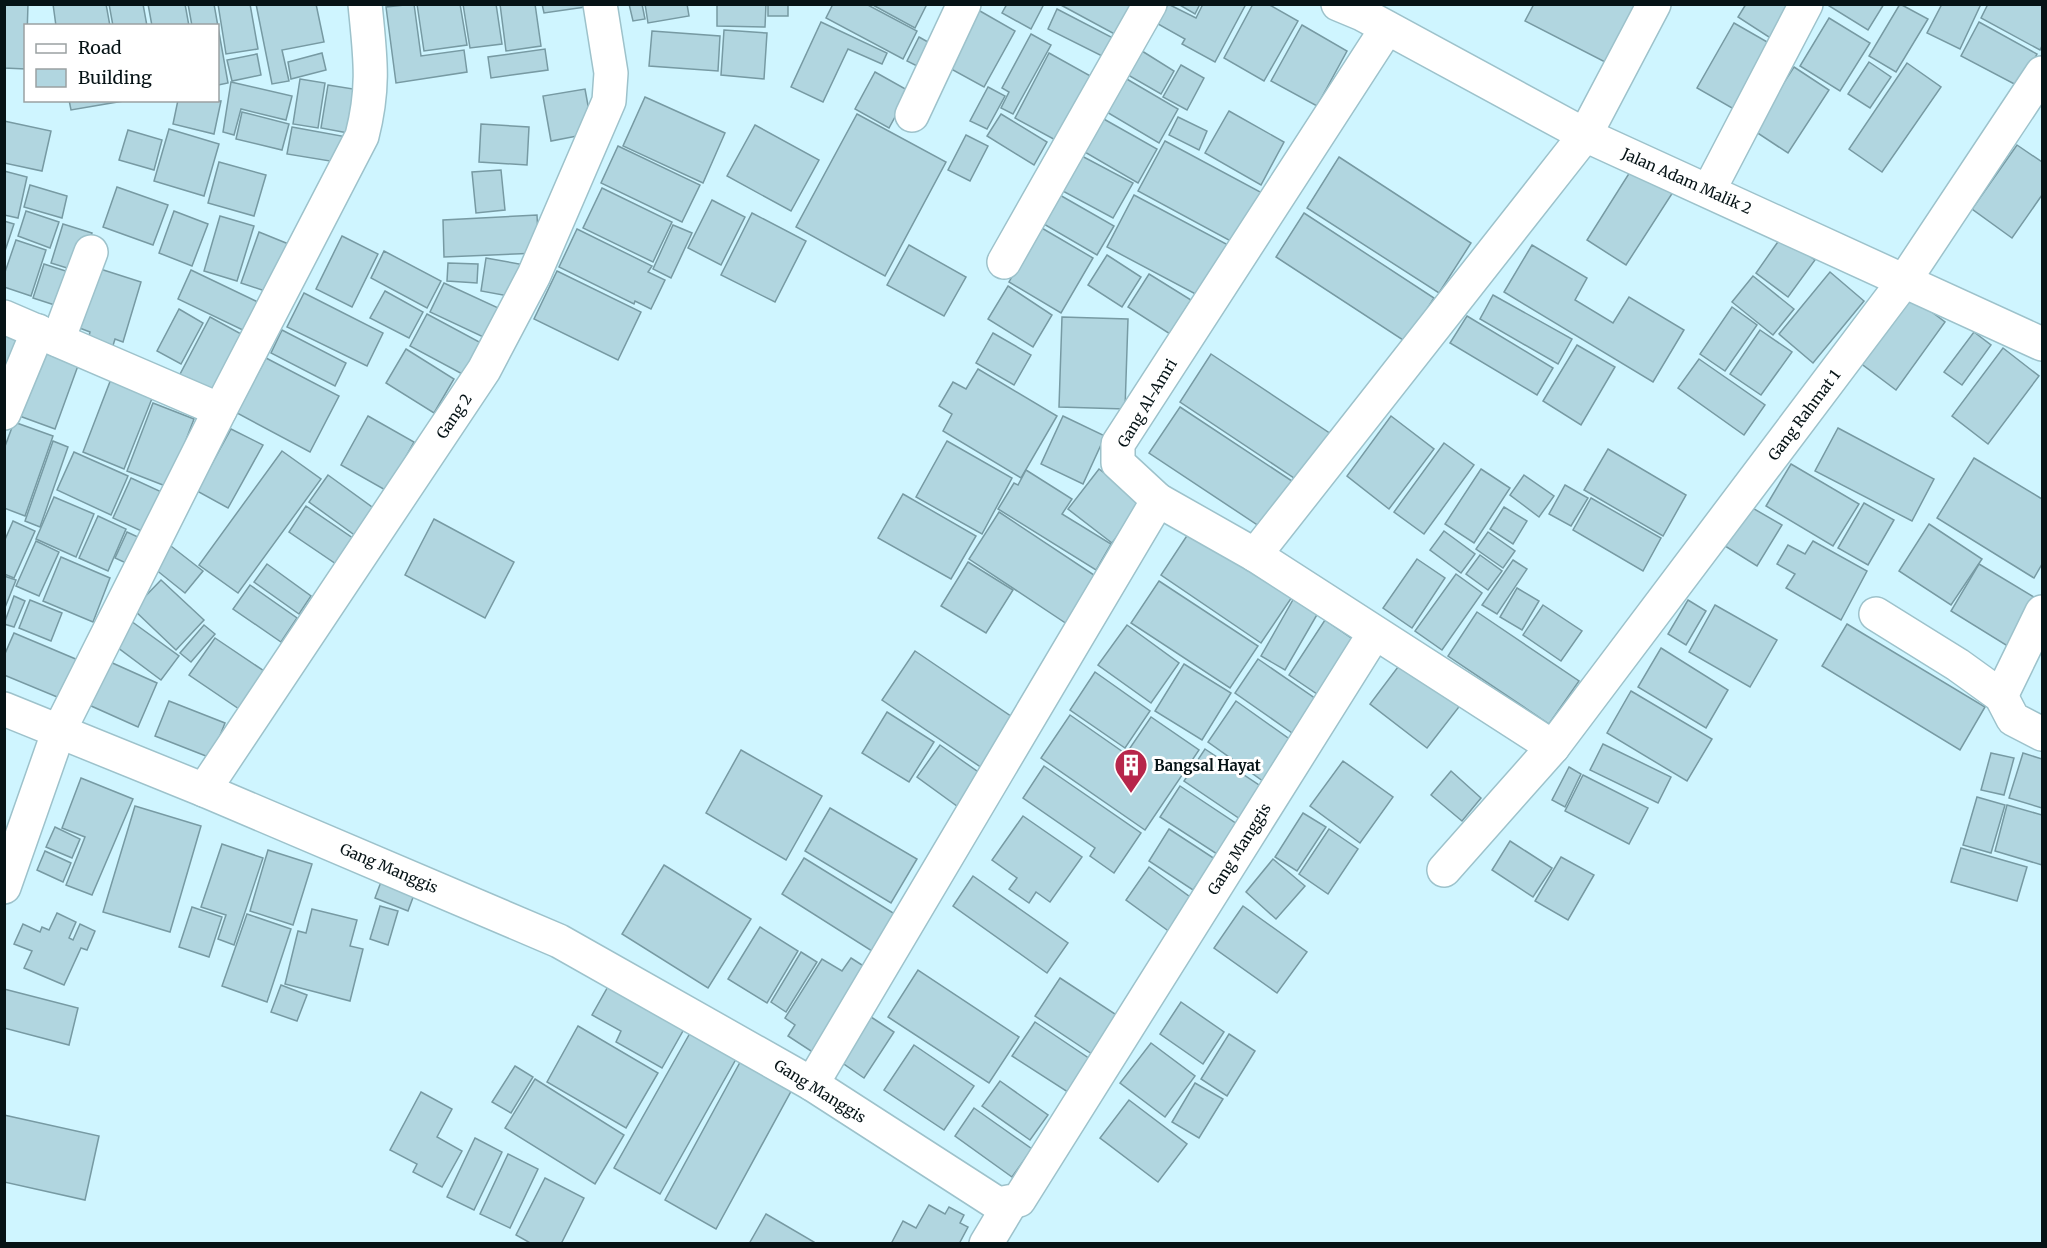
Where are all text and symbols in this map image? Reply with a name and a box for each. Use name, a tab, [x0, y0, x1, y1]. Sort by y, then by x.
legend	[24, 24, 219, 102]
text: Road	[78, 36, 122, 59]
text: Building	[78, 66, 152, 89]
street label: Jalan Adam Malik 2	[1618, 143, 1755, 218]
street label: Gang Al-Amri	[1113, 355, 1181, 451]
street label: Gang Rahmat 1	[1764, 366, 1844, 464]
street label: Gang 2	[432, 390, 476, 442]
building icon: Bangsal Hayat	[1113, 747, 1149, 794]
place label: Bangsal Hayat	[1154, 756, 1261, 775]
street label: Gang Manggis	[1203, 800, 1275, 898]
street label: Gang Manggis	[337, 839, 441, 897]
street label: Gang Manggis	[771, 1055, 869, 1127]

